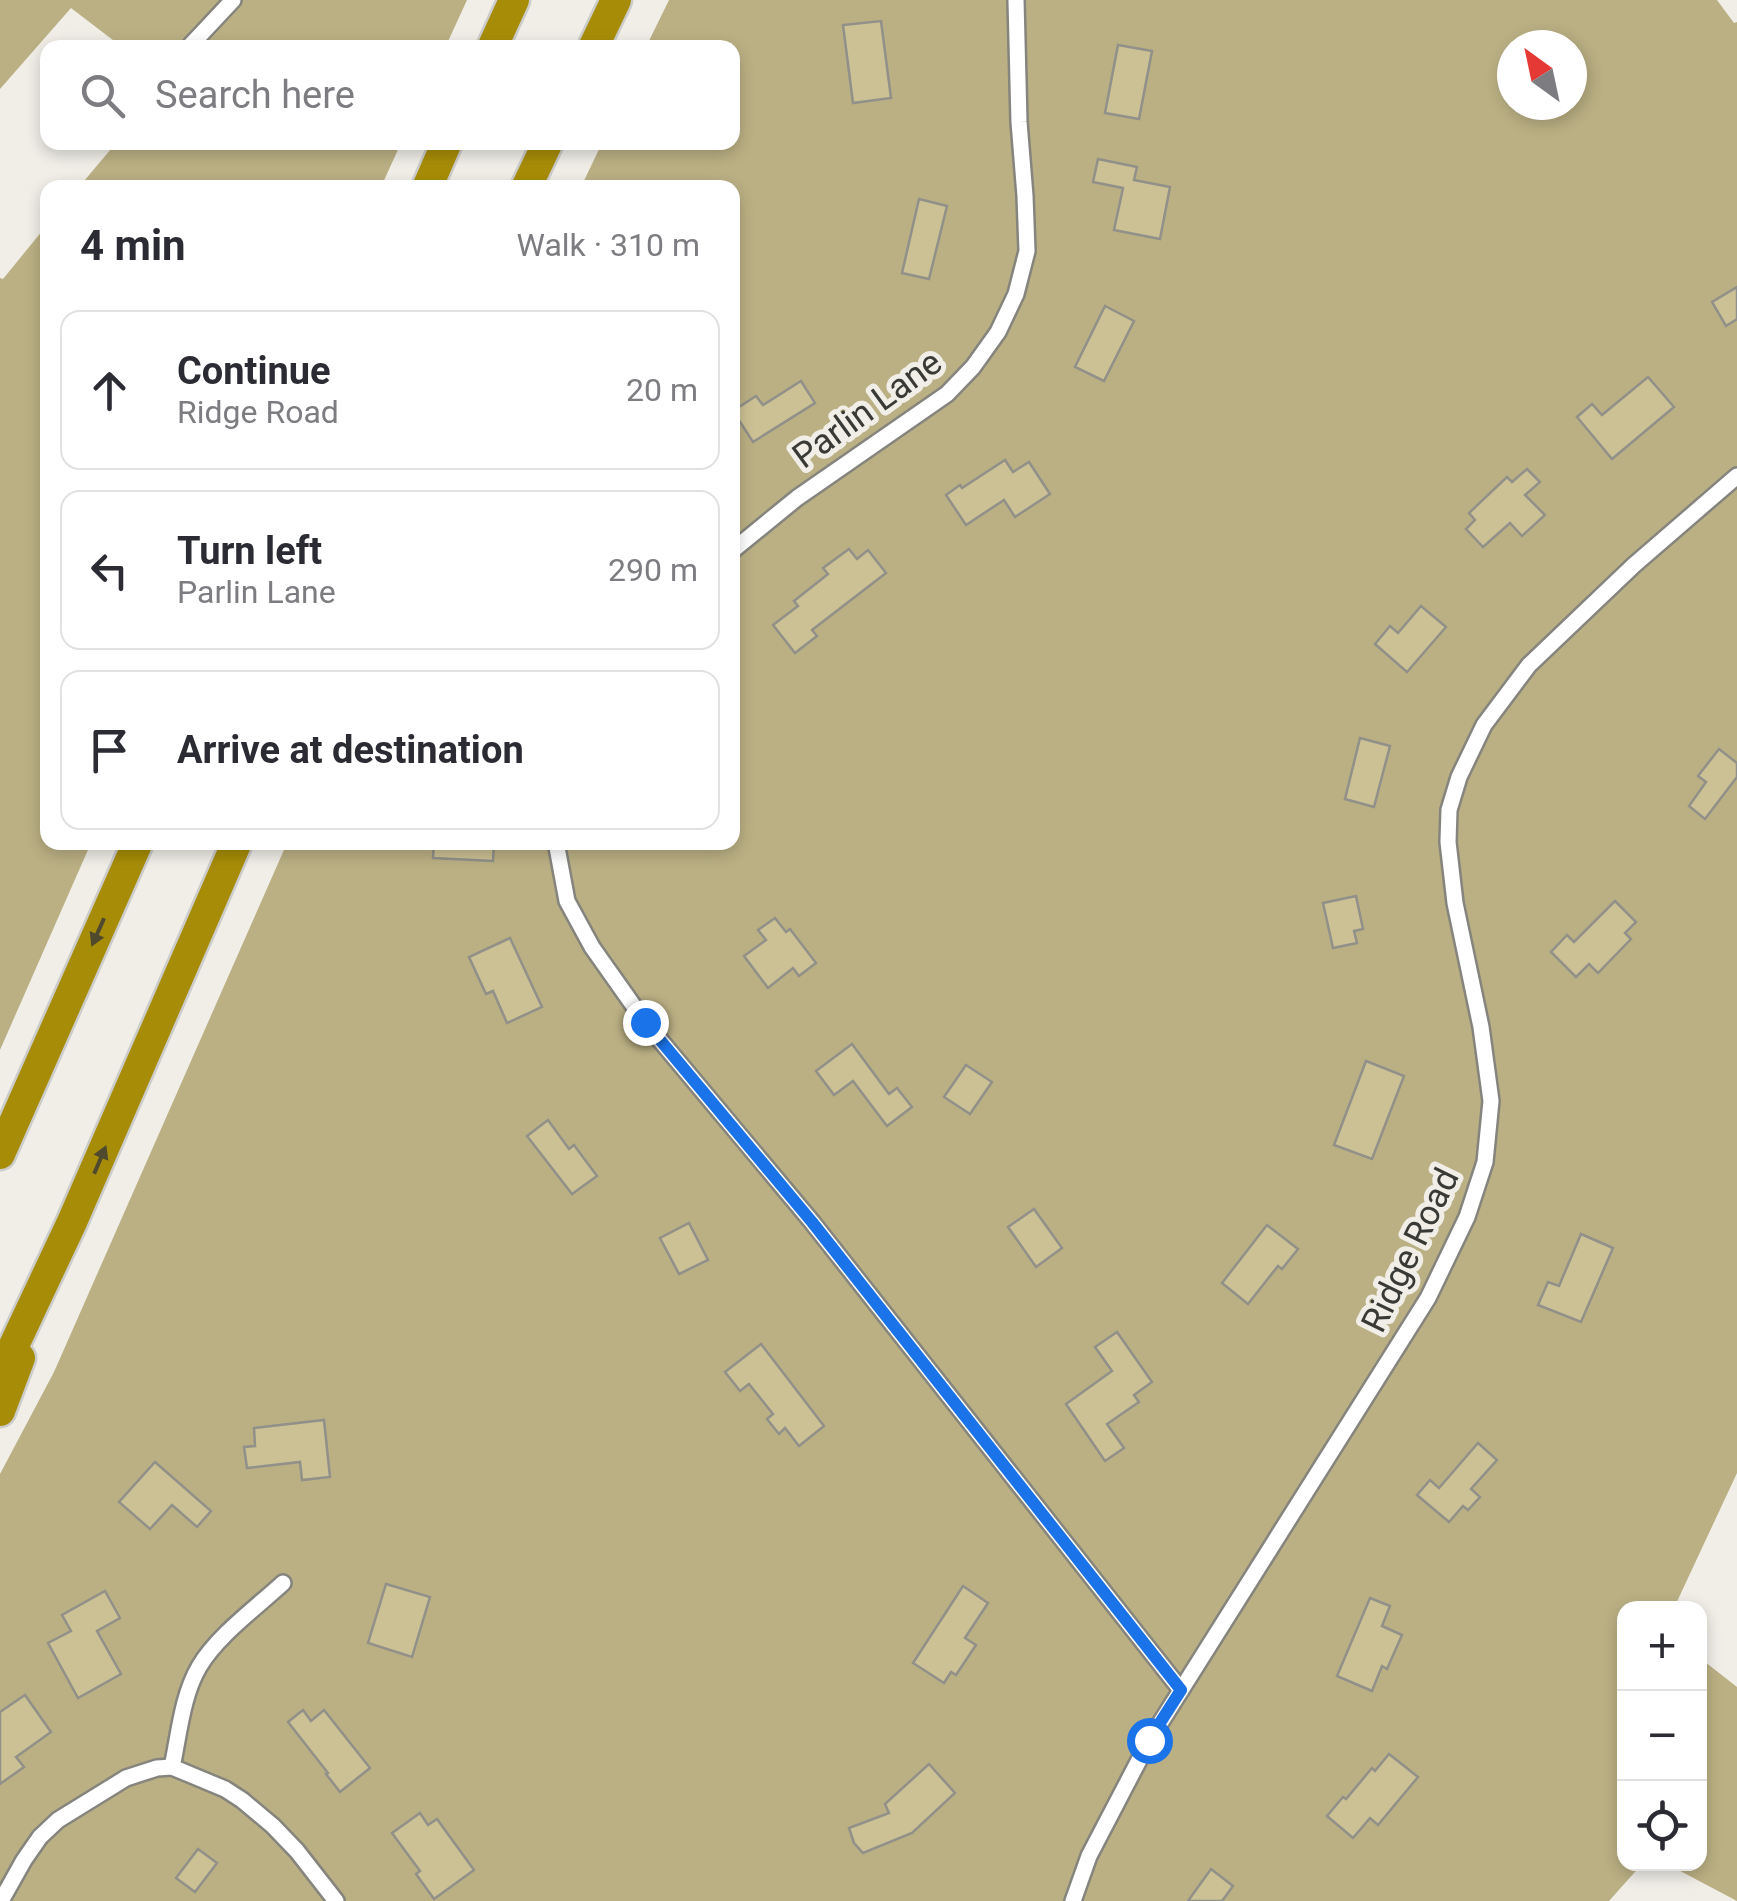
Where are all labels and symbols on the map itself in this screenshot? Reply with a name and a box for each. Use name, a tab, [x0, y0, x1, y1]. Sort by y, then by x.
north arrow	[1497, 30, 1587, 120]
street label: Parlin Lane	[785, 342, 950, 477]
one-way arrow	[90, 917, 106, 947]
route end	[623, 1000, 669, 1046]
one-way arrow	[92, 1145, 108, 1175]
street label: Ridge Road	[1353, 1162, 1468, 1339]
route start	[1127, 1718, 1173, 1764]

